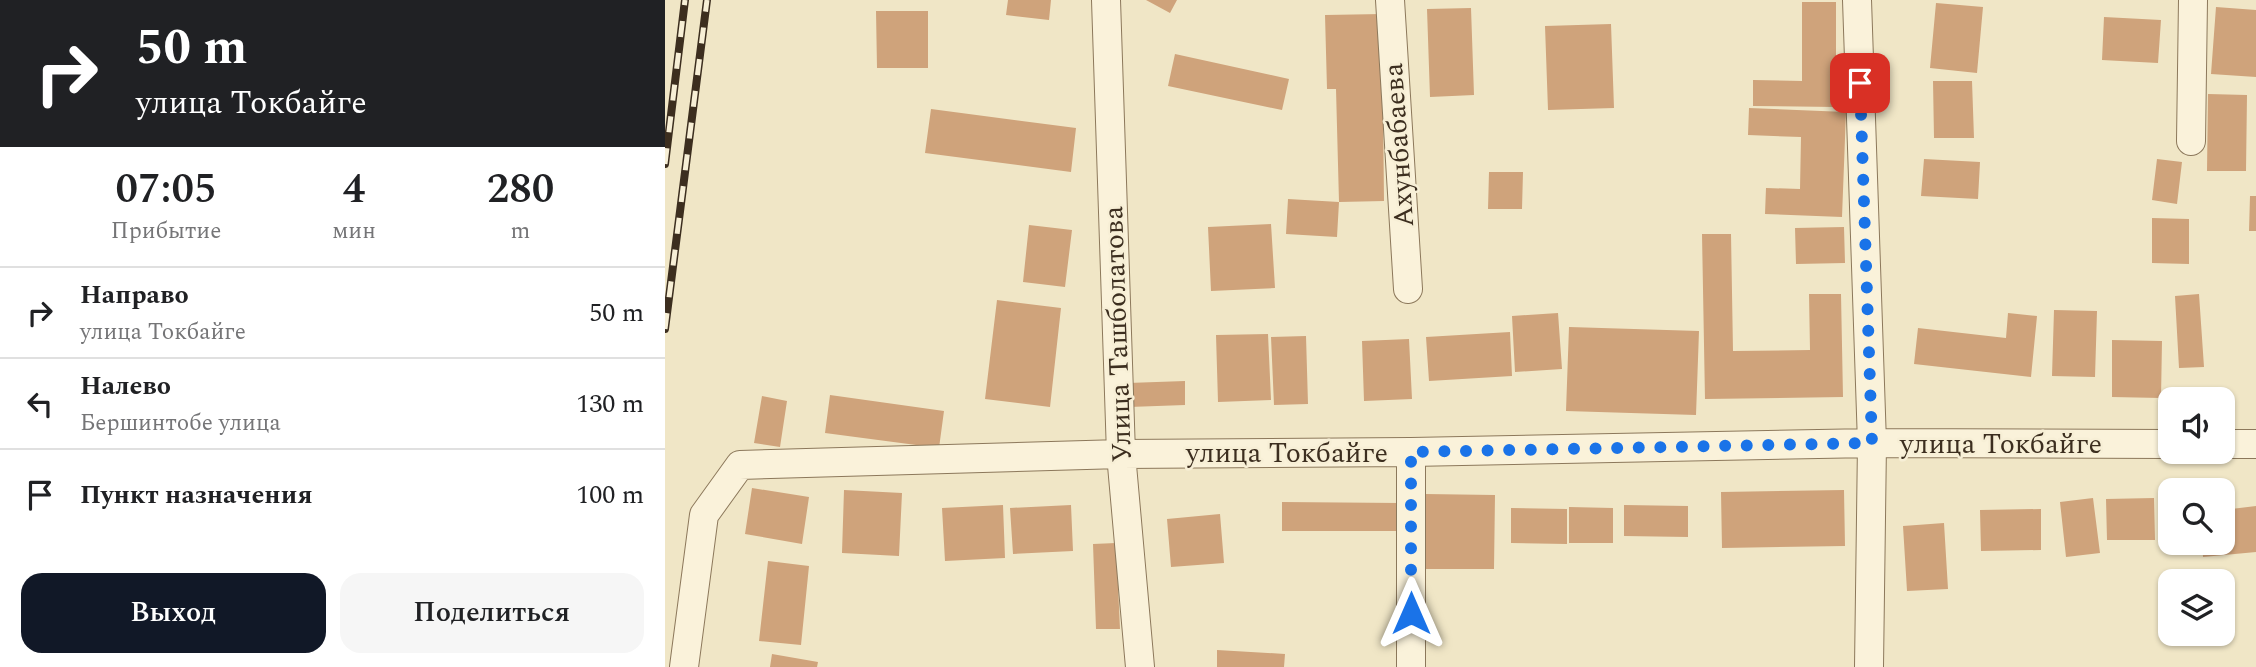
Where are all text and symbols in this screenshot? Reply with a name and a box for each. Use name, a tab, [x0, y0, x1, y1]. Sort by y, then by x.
text: 50 m	[136, 11, 247, 86]
icon: right	[21, 28, 112, 119]
pin	[1830, 53, 1890, 113]
street label: Ахунбабаева	[1372, 61, 1426, 228]
icon: arrive	[1841, 64, 1879, 102]
text: улица Токбайге	[136, 79, 367, 128]
text: 07:05	[116, 158, 217, 221]
text: 4	[343, 158, 365, 221]
text: 280	[487, 158, 554, 221]
street label: Улица Ташболатова	[1092, 205, 1144, 463]
text: Прибытие	[111, 214, 221, 249]
text: мин	[332, 214, 376, 249]
text: m	[511, 214, 530, 249]
text: Направо	[80, 275, 189, 315]
text: 50 m	[589, 293, 644, 333]
icon: right	[21, 294, 59, 332]
text: улица Токбайге	[80, 315, 246, 350]
text: Налево	[80, 366, 171, 406]
text: 130 m	[576, 384, 644, 424]
icon: left	[21, 385, 59, 423]
map controls	[2158, 387, 2235, 646]
button: sound	[2158, 387, 2235, 464]
text: Бершинтобе улица	[80, 406, 281, 441]
street label: улица Токбайге	[1899, 423, 2102, 466]
street label: улица Токбайге	[1185, 432, 1388, 475]
text: Пункт назначения	[80, 475, 313, 515]
text: 100 m	[576, 475, 644, 515]
icon: arrive	[21, 476, 59, 514]
button: search	[2158, 478, 2235, 555]
button: layers	[2158, 569, 2235, 646]
button: Выход	[21, 573, 326, 653]
button: Поделиться	[340, 573, 644, 653]
position arrow	[1374, 576, 1448, 650]

